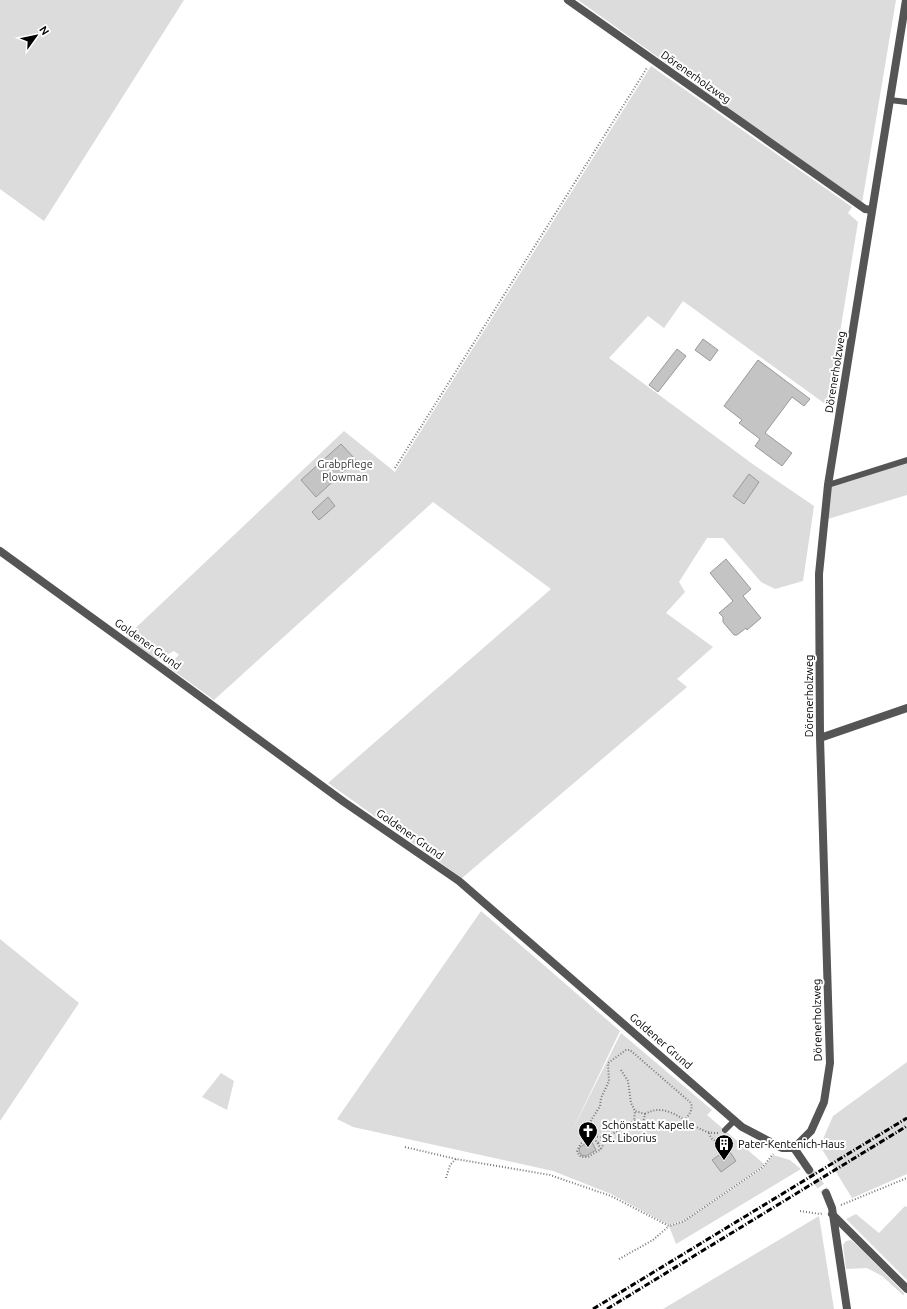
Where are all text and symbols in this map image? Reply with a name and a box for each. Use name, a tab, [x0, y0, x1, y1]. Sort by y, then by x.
north arrow	[16, 16, 56, 56]
text: N	[37, 24, 52, 37]
street label: Dörenerholzweg	[659, 48, 733, 106]
street label: Dörenerholzweg	[823, 330, 847, 414]
park label: Grabpflege Plowman	[317, 458, 373, 483]
street label: Goldener Grund	[113, 616, 183, 672]
street label: Dörenerholzweg	[803, 655, 815, 737]
street label: Goldener Grund	[374, 807, 446, 861]
street label: Dörenerholzweg	[810, 979, 824, 1061]
street label: Goldener Grund	[627, 1011, 695, 1071]
place label: Schönstatt Kapelle St. Liborius	[602, 1119, 694, 1144]
church icon: Schönstatt Kapelle St. Liborius	[577, 1120, 599, 1148]
building icon: Pater-Kentenich-Haus	[713, 1133, 735, 1161]
place label: Pater-Kentenich-Haus	[738, 1138, 845, 1150]

